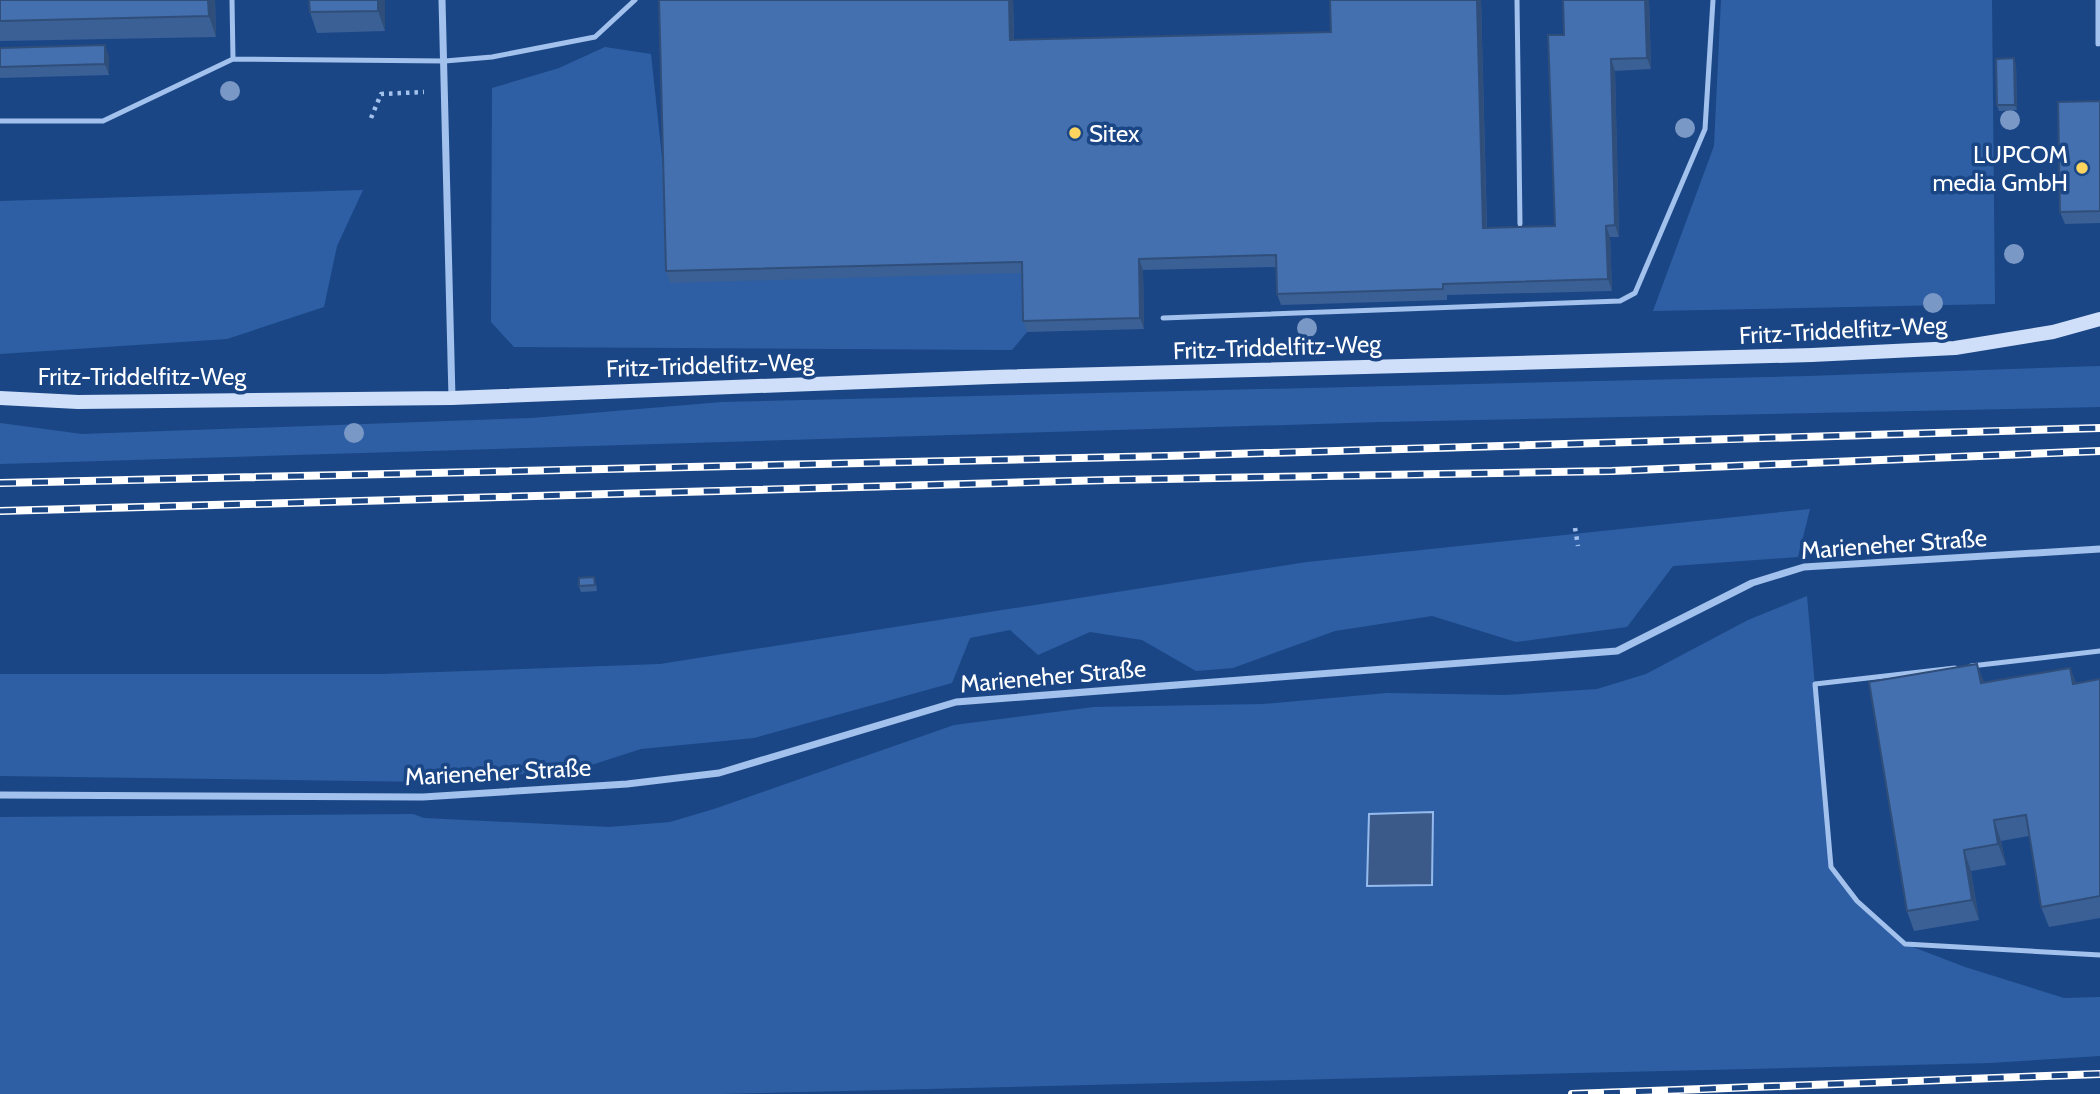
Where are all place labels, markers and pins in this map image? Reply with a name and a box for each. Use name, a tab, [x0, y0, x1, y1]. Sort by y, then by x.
place label: Sitex	[1089, 119, 1140, 148]
marker: Sitex	[1067, 125, 1083, 141]
place label: LUPCOM media GmbH	[1932, 140, 2068, 197]
marker: LUPCOM media GmbH	[2074, 160, 2090, 176]

